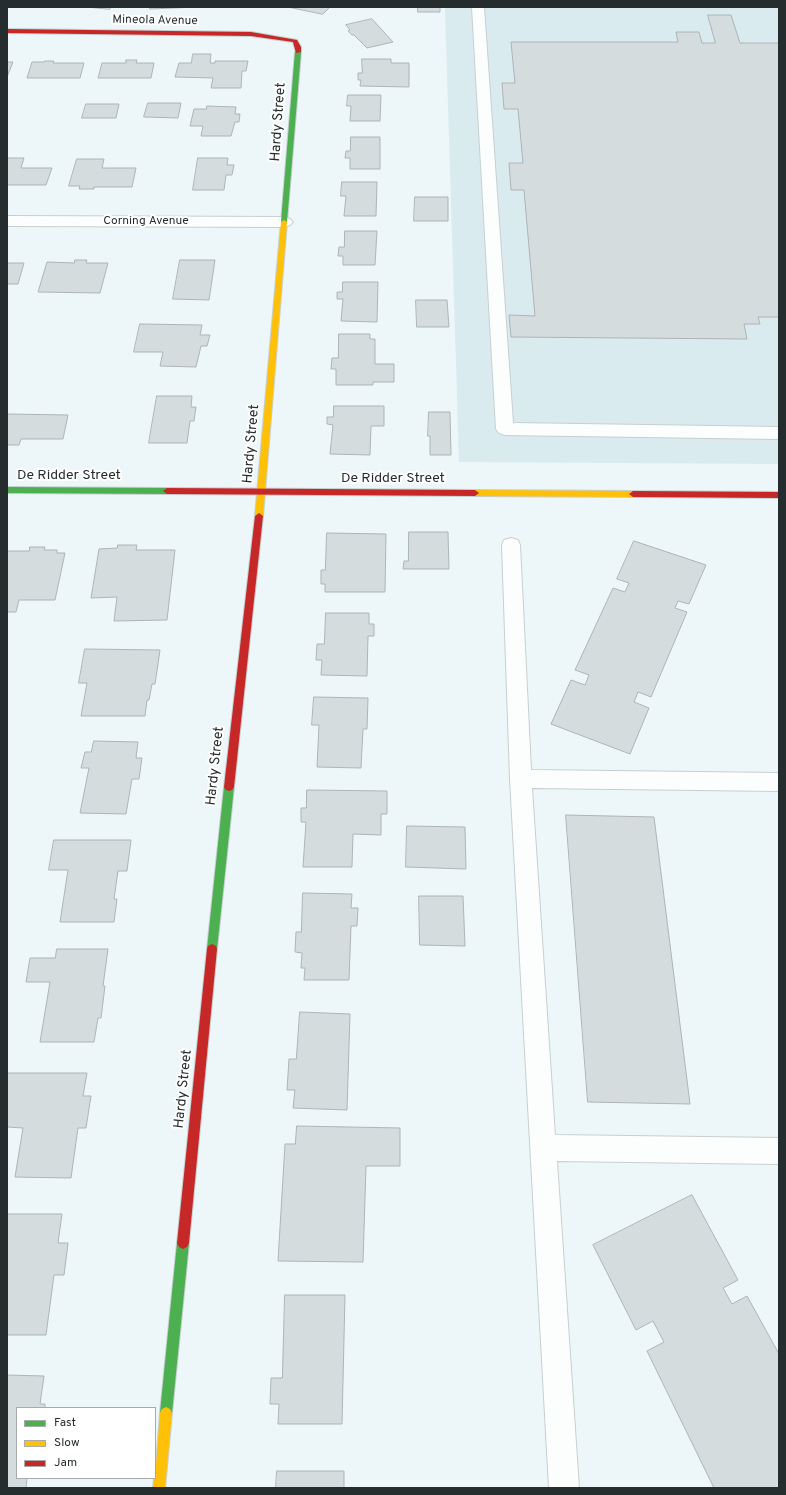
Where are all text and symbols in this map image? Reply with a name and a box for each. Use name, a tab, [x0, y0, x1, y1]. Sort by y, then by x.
street label: Mineola Avenue	[112, 13, 198, 29]
street label: Hardy Street	[268, 82, 290, 162]
street label: Corning Avenue	[103, 215, 189, 229]
street label: Hardy Street	[240, 404, 264, 484]
street label: De Ridder Street	[17, 468, 121, 484]
street label: De Ridder Street	[341, 471, 445, 487]
street label: Hardy Street	[204, 726, 228, 806]
street label: Hardy Street	[172, 1049, 196, 1129]
legend	[16, 1407, 156, 1479]
text: Fast	[54, 1415, 76, 1431]
text: Slow	[54, 1435, 80, 1451]
text: Jam	[54, 1455, 77, 1471]

